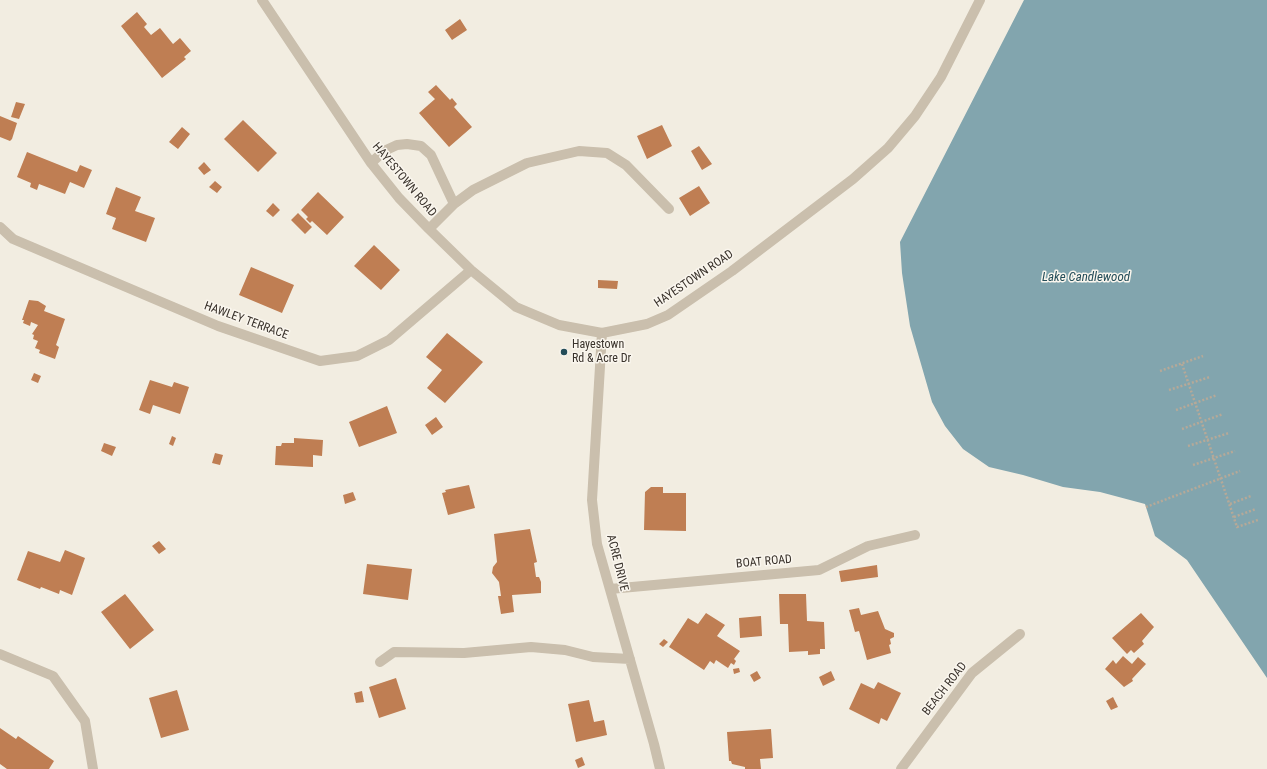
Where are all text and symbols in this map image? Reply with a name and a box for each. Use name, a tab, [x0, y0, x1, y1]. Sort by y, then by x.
street label: HAYESTOWN ROAD	[369, 140, 439, 220]
street label: HAYESTOWN ROAD	[652, 247, 736, 311]
water label: Lake Candlewood	[1042, 270, 1130, 286]
street label: HAWLEY TERRACE	[202, 299, 290, 343]
place label: Hayestown Rd & Acre Dr	[572, 338, 631, 366]
marker: Hayestown Rd & Acre Dr	[559, 347, 569, 357]
street label: ACRE DRIVE	[603, 533, 631, 593]
street label: BOAT ROAD	[735, 552, 793, 572]
street label: BEACH ROAD	[920, 660, 970, 718]

